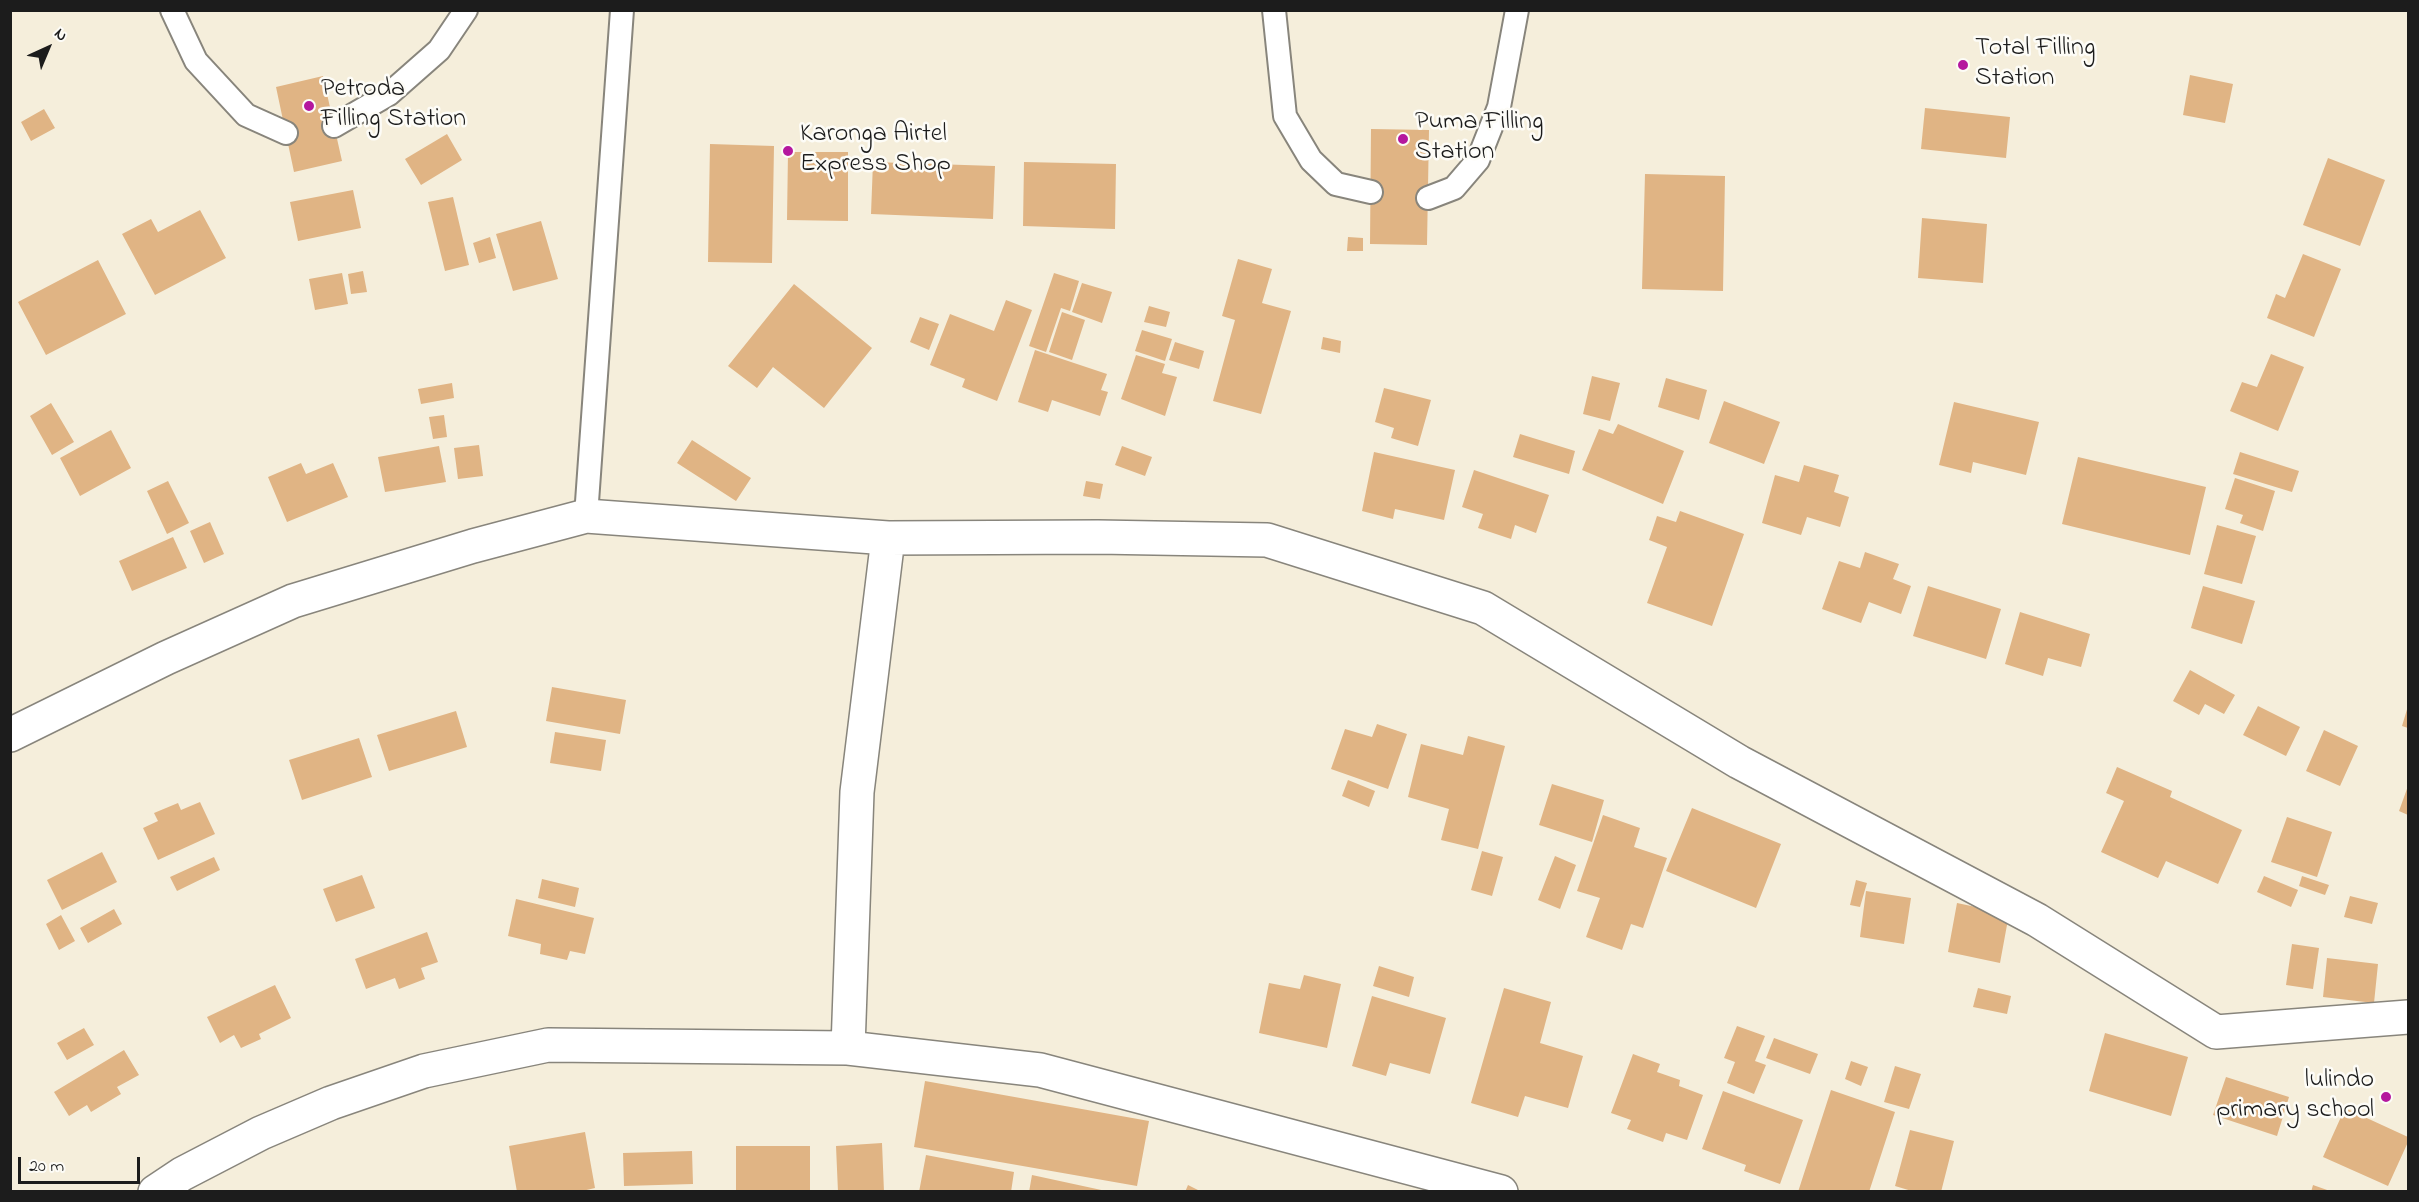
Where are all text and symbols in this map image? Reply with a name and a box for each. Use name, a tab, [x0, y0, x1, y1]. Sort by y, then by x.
north arrow	[18, 18, 78, 78]
text: N	[48, 23, 73, 47]
place label: Total Filling Station	[1975, 34, 2095, 96]
marker: Total Filling Station	[1956, 58, 1970, 72]
place label: Petroda Filling Station	[321, 75, 466, 136]
marker: Petroda Filling Station	[302, 99, 316, 113]
place label: Puma Filling Station	[1415, 108, 1543, 170]
place label: Karonga Airtel Express Shop	[800, 120, 951, 182]
marker: Puma Filling Station	[1396, 132, 1410, 146]
marker: Karonga Airtel Express Shop	[781, 144, 795, 158]
place label: lulindo primary school	[2216, 1066, 2374, 1128]
marker: lulindo primary school	[2379, 1090, 2393, 1104]
scale bar	[21, 1145, 142, 1183]
text: 20 m	[29, 1154, 64, 1180]

